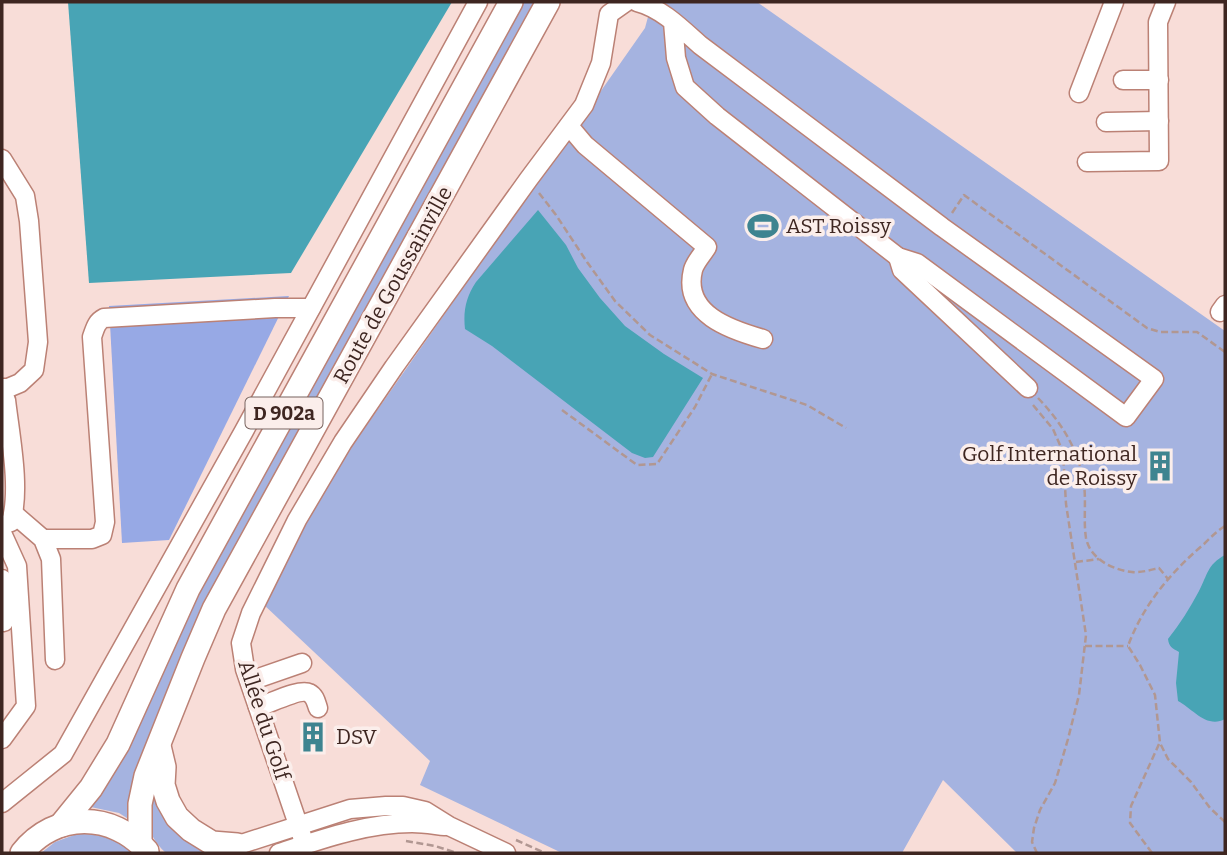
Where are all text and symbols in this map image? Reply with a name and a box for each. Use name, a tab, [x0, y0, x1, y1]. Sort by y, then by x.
street label: Route de Goussainville	[328, 182, 458, 388]
sports icon: AST Roissy	[746, 209, 780, 243]
place label: AST Roissy	[786, 213, 892, 239]
road number: D 902a	[246, 398, 322, 428]
place label: Golf International de Roissy	[962, 441, 1138, 491]
building icon: Golf International de Roissy	[1143, 449, 1177, 483]
street label: Allée du Golf	[232, 657, 296, 785]
building icon: DSV	[296, 720, 330, 754]
place label: DSV	[336, 724, 377, 750]

